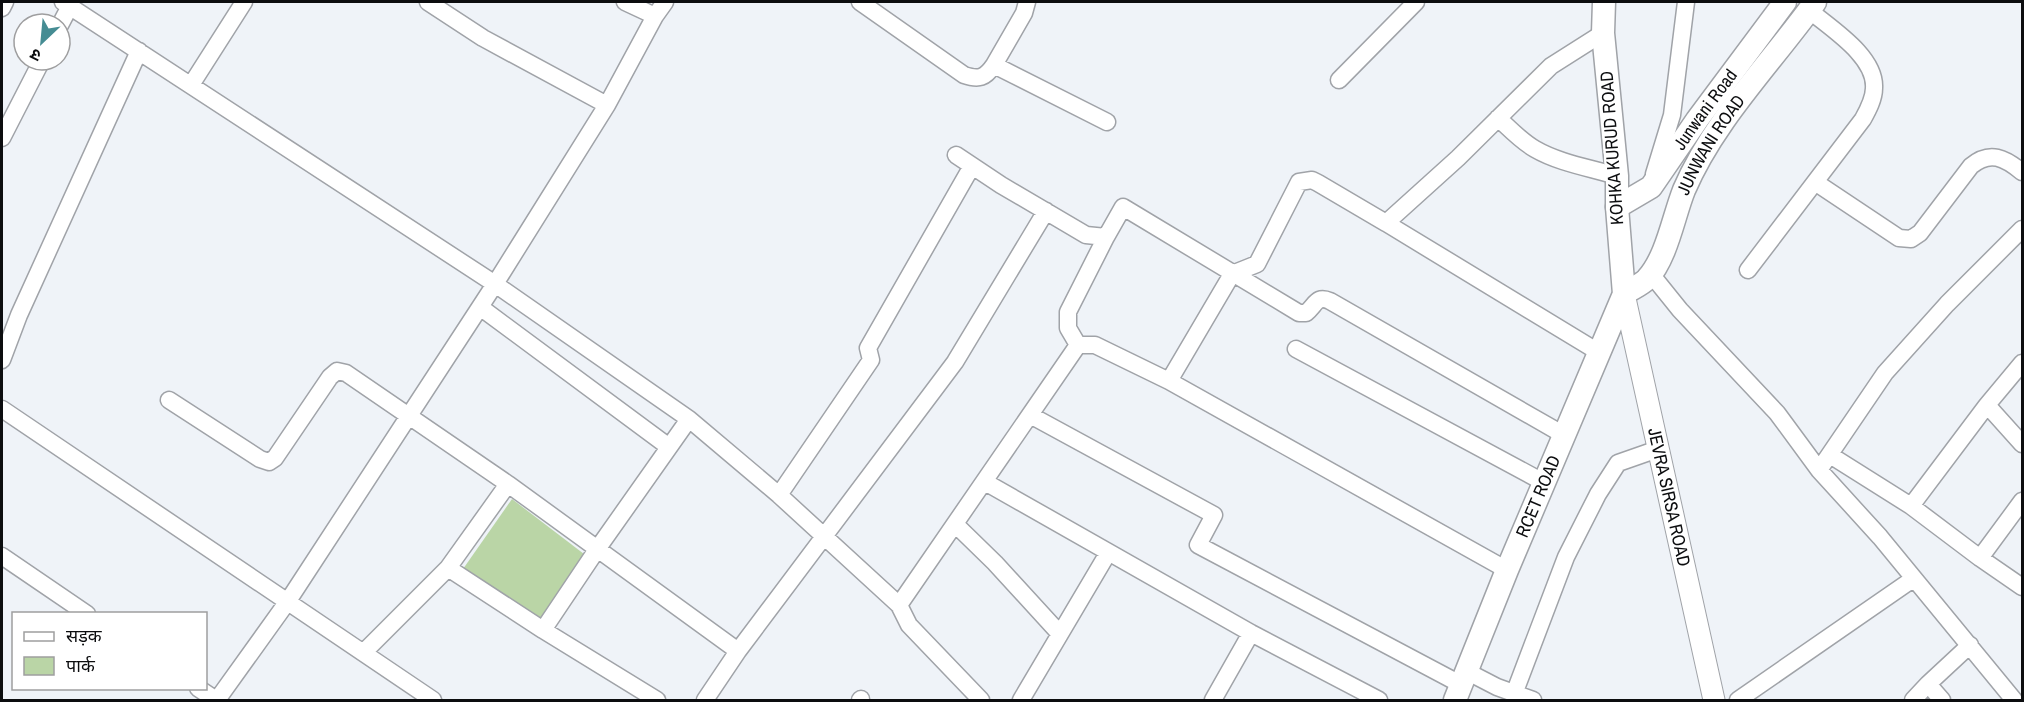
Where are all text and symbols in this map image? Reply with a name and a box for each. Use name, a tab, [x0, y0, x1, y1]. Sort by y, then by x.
north arrow	[12, 12, 72, 72]
text: उ	[26, 43, 44, 67]
street label: Junwani Road	[1667, 64, 1743, 155]
street label: KOHKA KURUD ROAD	[1594, 70, 1629, 226]
street label: JUNWANI ROAD	[1670, 89, 1750, 198]
street label: JEVRA SIRSA ROAD	[1642, 425, 1697, 569]
street label: RCET ROAD	[1509, 451, 1566, 541]
legend	[12, 612, 207, 690]
text: सड़क	[66, 623, 103, 648]
text: पार्क	[66, 653, 96, 678]

